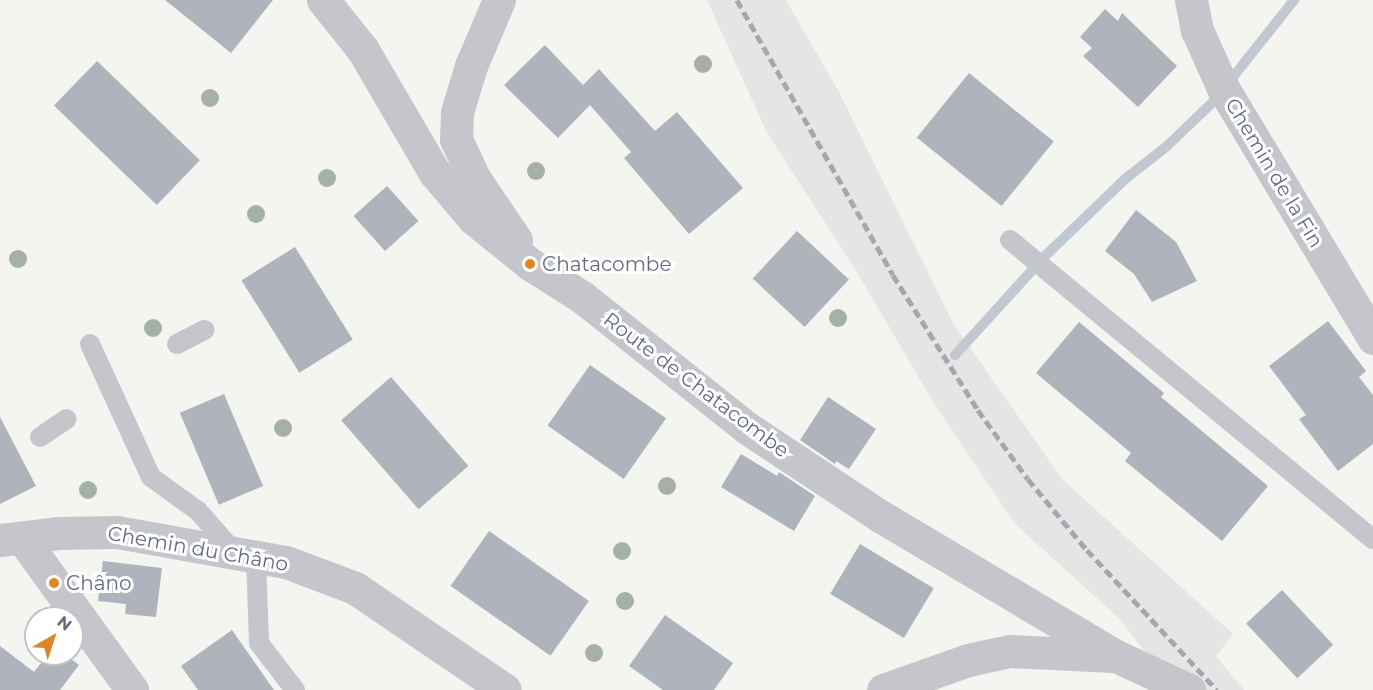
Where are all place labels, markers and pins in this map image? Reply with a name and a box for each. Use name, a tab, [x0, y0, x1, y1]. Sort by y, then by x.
place label: Chatacombe	[542, 252, 672, 276]
marker: Chatacombe	[523, 257, 537, 271]
place label: Châno	[66, 571, 132, 595]
marker: Châno	[47, 576, 61, 590]

